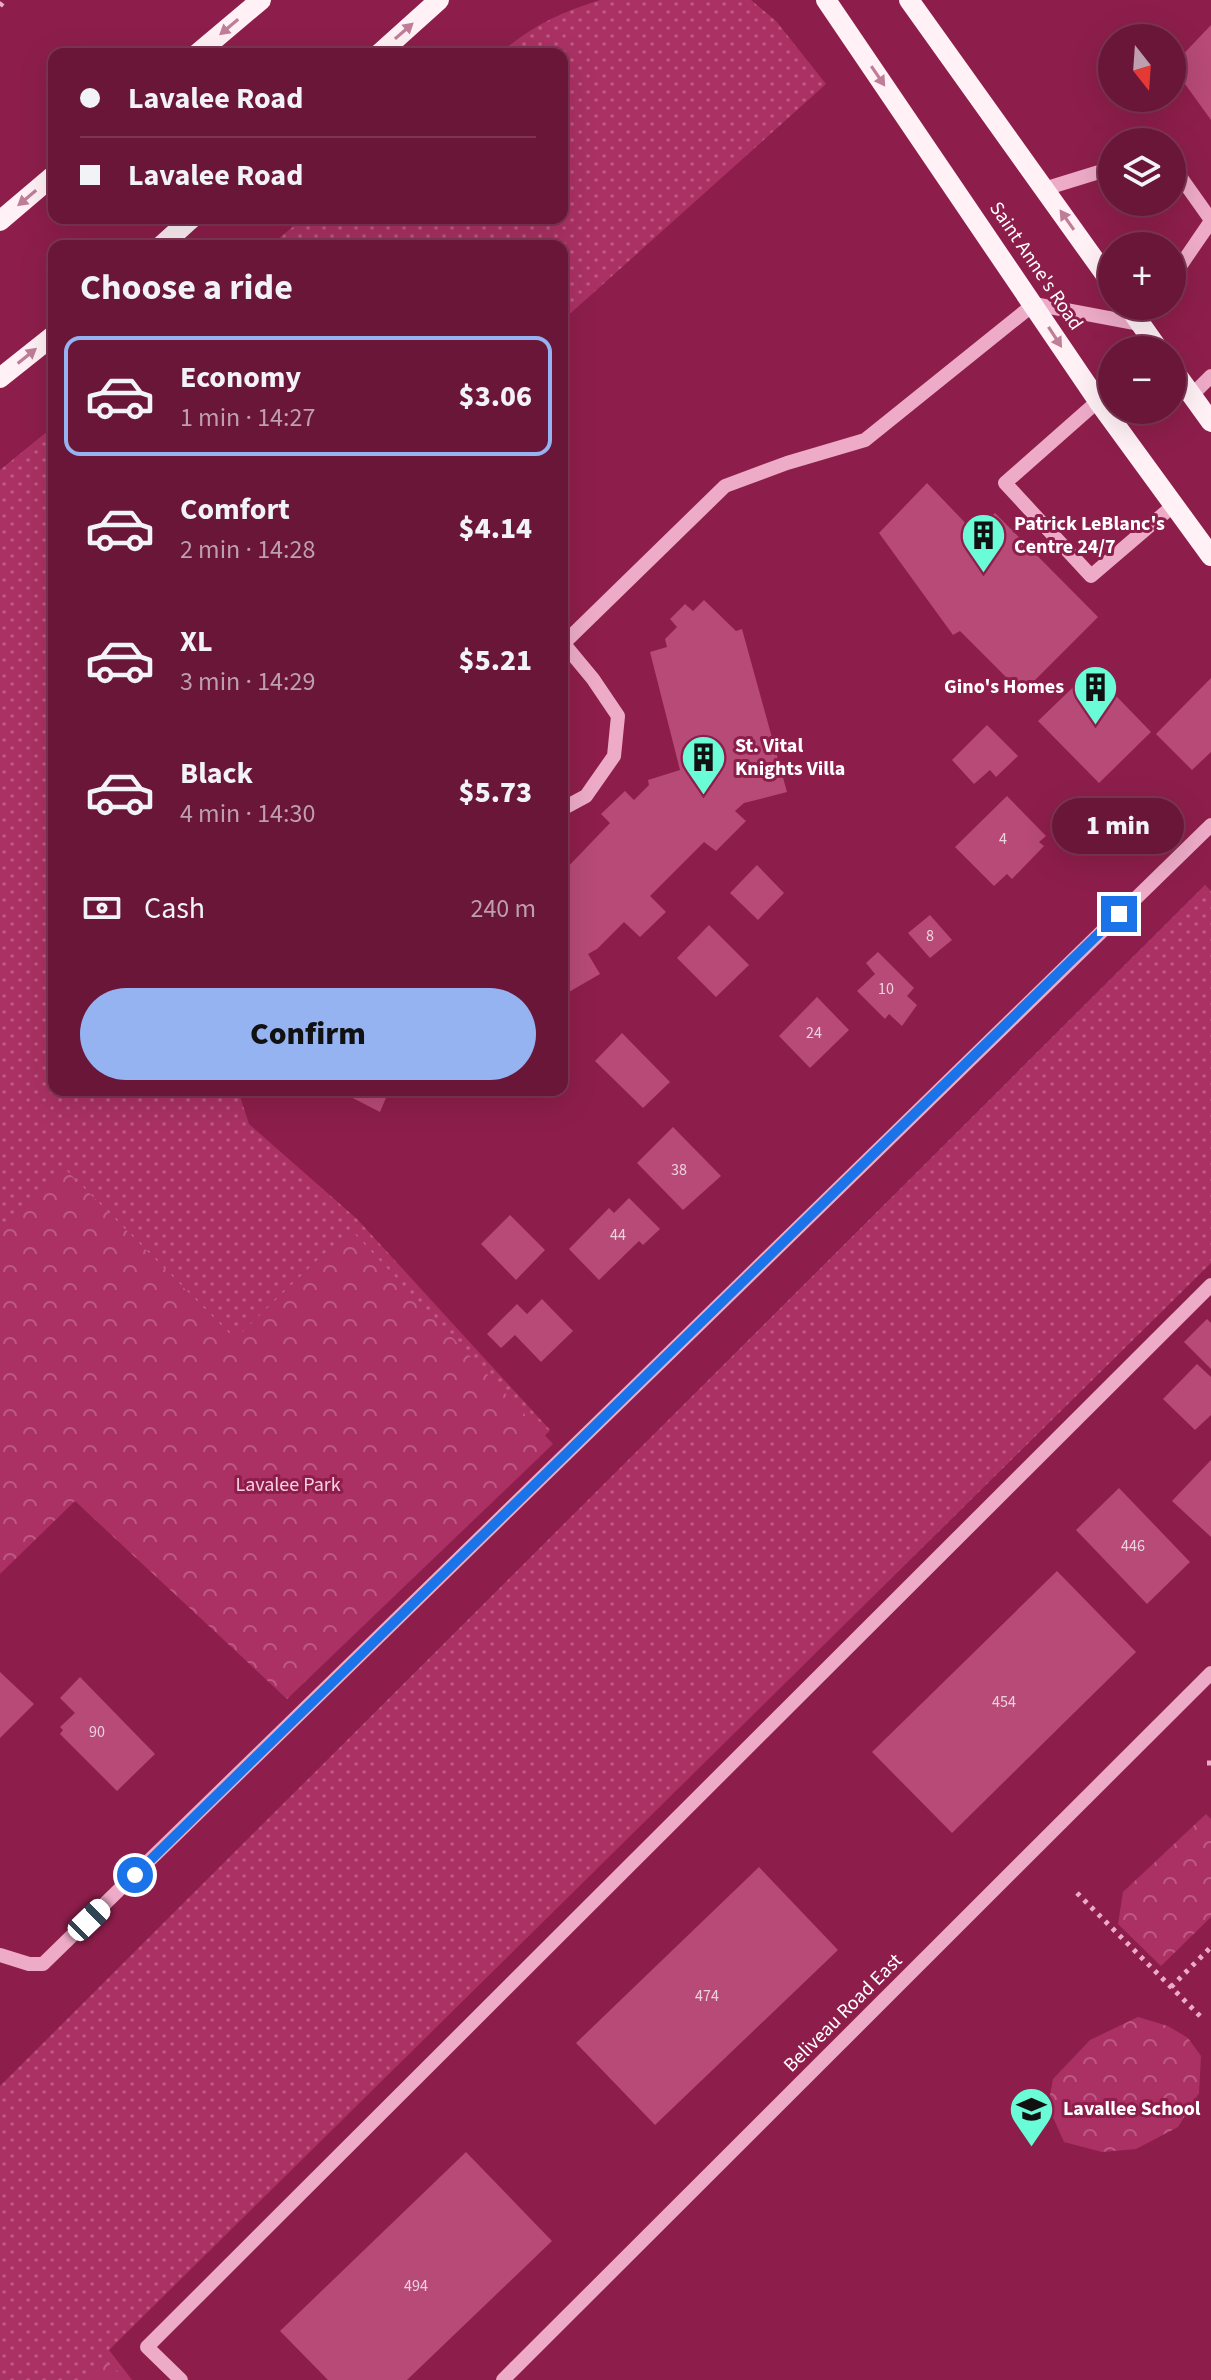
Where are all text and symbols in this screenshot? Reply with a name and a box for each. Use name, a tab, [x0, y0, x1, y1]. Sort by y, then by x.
one-way arrow	[219, 18, 239, 35]
one-way arrow	[395, 23, 414, 41]
north arrow	[1098, 24, 1186, 112]
map controls	[1098, 24, 1186, 424]
one-way arrow	[870, 65, 885, 86]
text: Lavalee Road	[128, 77, 303, 120]
button: layers	[1098, 128, 1186, 216]
text: Lavalee Road	[128, 154, 303, 197]
one-way arrow	[17, 189, 37, 206]
street label: Saint Anne's Road	[982, 196, 1090, 336]
one-way arrow	[1060, 210, 1075, 231]
button: +	[1098, 232, 1186, 320]
text: Choose a ride	[80, 262, 293, 313]
one-way arrow	[1048, 326, 1063, 347]
button: −	[1098, 336, 1186, 424]
one-way arrow	[17, 349, 37, 365]
text: Economy	[180, 356, 301, 399]
icon: car	[84, 360, 156, 432]
text: $3.06	[459, 375, 532, 418]
text: 1 min · 14:27	[180, 399, 315, 436]
text: Comfort	[180, 488, 290, 531]
icon: car	[84, 492, 156, 564]
text: $4.14	[459, 507, 532, 550]
place label: Patrick LeBlanc's Centre 24/7	[1014, 510, 1165, 561]
building icon: Patrick LeBlanc's Centre 24/7	[959, 512, 1007, 575]
text: 2 min · 14:28	[180, 531, 315, 568]
text: XL	[180, 620, 213, 663]
icon: car	[84, 624, 156, 696]
text: $5.21	[459, 639, 532, 682]
text: 3 min · 14:29	[180, 663, 315, 700]
building icon: Gino's Homes	[1071, 663, 1119, 726]
place label: Gino's Homes	[944, 673, 1064, 701]
place label: St. Vital Knights Villa	[735, 732, 845, 783]
building icon: St. Vital Knights Villa	[680, 733, 728, 796]
text: Black	[180, 752, 253, 795]
icon: car	[84, 756, 156, 828]
text: $5.73	[459, 771, 532, 814]
text: 4 min · 14:30	[180, 795, 315, 832]
callout: 1 min	[1053, 798, 1185, 854]
text: 1 min	[1086, 807, 1150, 844]
house number: 4	[999, 828, 1007, 850]
icon: cash	[80, 886, 124, 930]
text: Cash	[144, 887, 205, 930]
text: 240 m	[470, 890, 536, 927]
route end	[1101, 896, 1137, 932]
house number: 8	[926, 925, 934, 947]
house number: 10	[878, 978, 894, 1000]
button: Confirm	[80, 988, 536, 1080]
house number: 24	[806, 1022, 822, 1044]
house number: 38	[671, 1159, 687, 1181]
house number: 44	[610, 1224, 626, 1246]
park label: Lavalee Park	[235, 1471, 341, 1499]
house number: 446	[1121, 1535, 1145, 1557]
house number: 454	[992, 1691, 1016, 1713]
house number: 90	[89, 1721, 105, 1743]
route start	[117, 1857, 153, 1893]
car	[63, 1895, 115, 1945]
street label: Beliveau Road East	[777, 1947, 909, 2079]
house number: 474	[695, 1985, 719, 2007]
school or university icon: Lavallee School	[1008, 2085, 1056, 2148]
place label: Lavallee School	[1063, 2095, 1201, 2123]
house number: 494	[404, 2275, 428, 2297]

